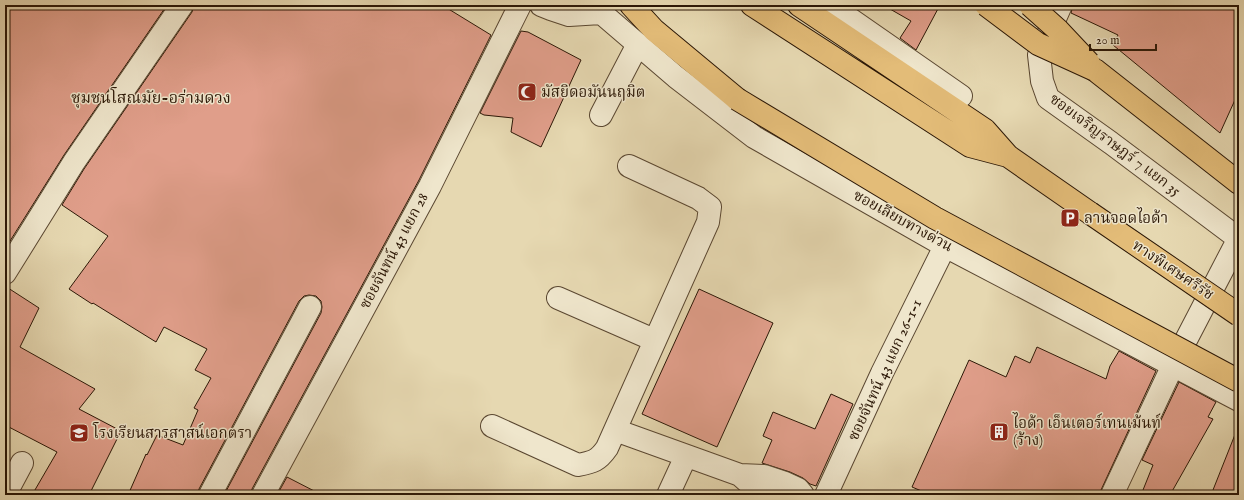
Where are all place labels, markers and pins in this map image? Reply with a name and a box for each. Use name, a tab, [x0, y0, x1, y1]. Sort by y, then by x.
mosque icon: มัสยิดอมันนฤมิต	[516, 81, 538, 103]
place label: มัสยิดอมันนฤมิต	[541, 83, 645, 102]
parking icon: ลานจอดไอด้า	[1059, 207, 1081, 229]
place label: ลานจอดไอด้า	[1084, 207, 1168, 228]
place label: ไอด้า เอ็นเตอร์เทนเม้นท์ (ร้าง)	[1012, 412, 1161, 450]
building icon: ไอด้า เอ็นเตอร์เทนเม้นท์ (ร้าง)	[988, 421, 1010, 443]
school or university icon: โรงเรียนสารสาสน์เอกตรา	[68, 422, 90, 444]
place label: โรงเรียนสารสาสน์เอกตรา	[92, 422, 252, 443]

